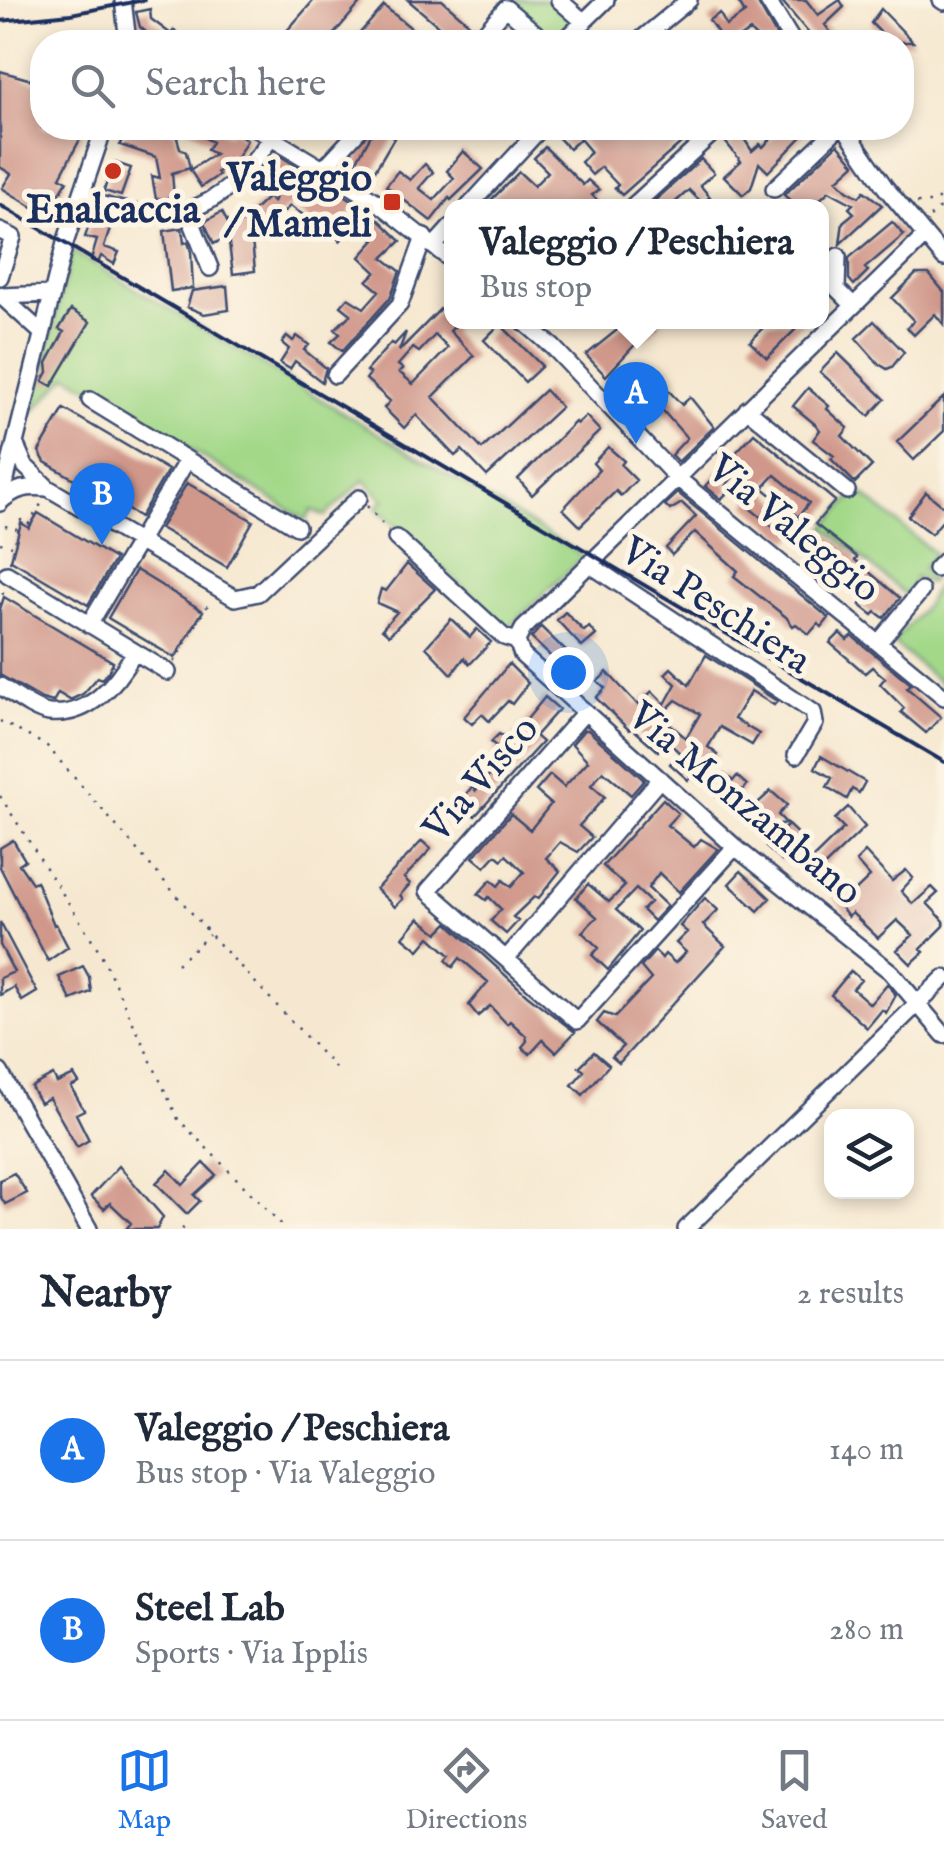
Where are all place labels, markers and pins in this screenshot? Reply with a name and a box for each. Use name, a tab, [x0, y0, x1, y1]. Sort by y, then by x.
place label: Valeggio / Mameli	[223, 154, 372, 251]
marker: Enalcaccia	[102, 160, 124, 182]
place label: Enalcaccia	[26, 186, 201, 237]
marker: Valeggio / Mameli	[381, 191, 403, 213]
pin: A	[604, 362, 668, 444]
pin: B	[70, 462, 134, 545]

